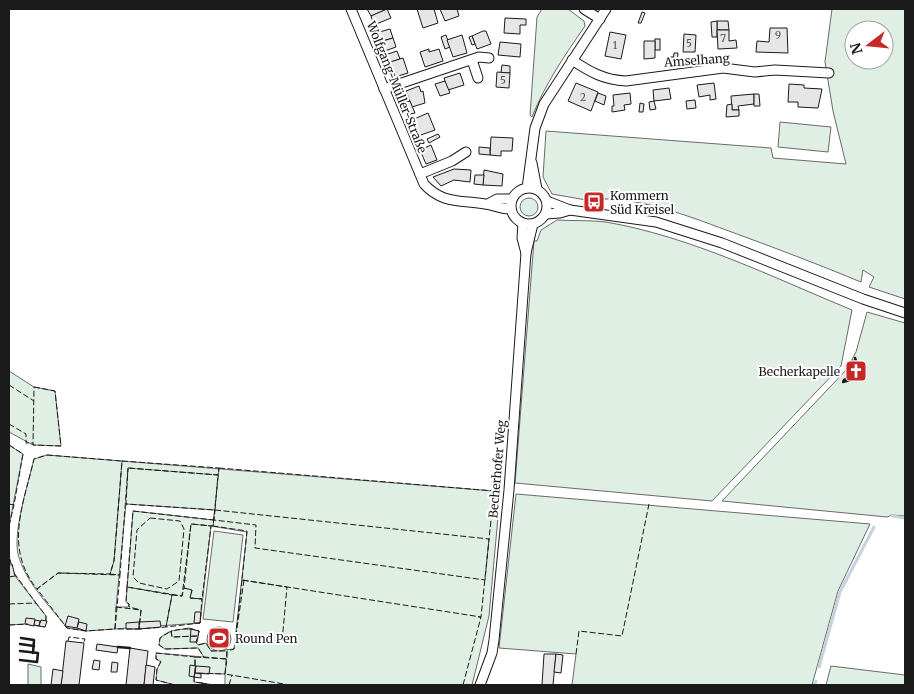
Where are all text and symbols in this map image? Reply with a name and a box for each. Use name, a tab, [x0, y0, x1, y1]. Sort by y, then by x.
street label: Wolfgang-Müller-Straße	[363, 18, 430, 155]
north arrow	[844, 20, 894, 70]
house number: 9	[775, 29, 781, 42]
house number: 7	[720, 32, 726, 45]
house number: 5	[686, 37, 692, 50]
house number: 1	[613, 39, 618, 52]
text: N	[846, 41, 867, 56]
street label: Amselhang	[663, 50, 731, 70]
house number: 5	[500, 74, 506, 87]
house number: 2	[580, 91, 586, 104]
place label: Kommern Süd Kreisel	[610, 188, 675, 217]
bus stop icon: Kommern Süd Kreisel	[582, 190, 606, 214]
church icon: Becherkapelle	[844, 359, 868, 383]
place label: Becherkapelle	[758, 364, 840, 379]
street label: Becherhofer Weg	[485, 418, 509, 519]
sports icon: Round Pen	[207, 626, 231, 650]
place label: Round Pen	[235, 631, 298, 646]

